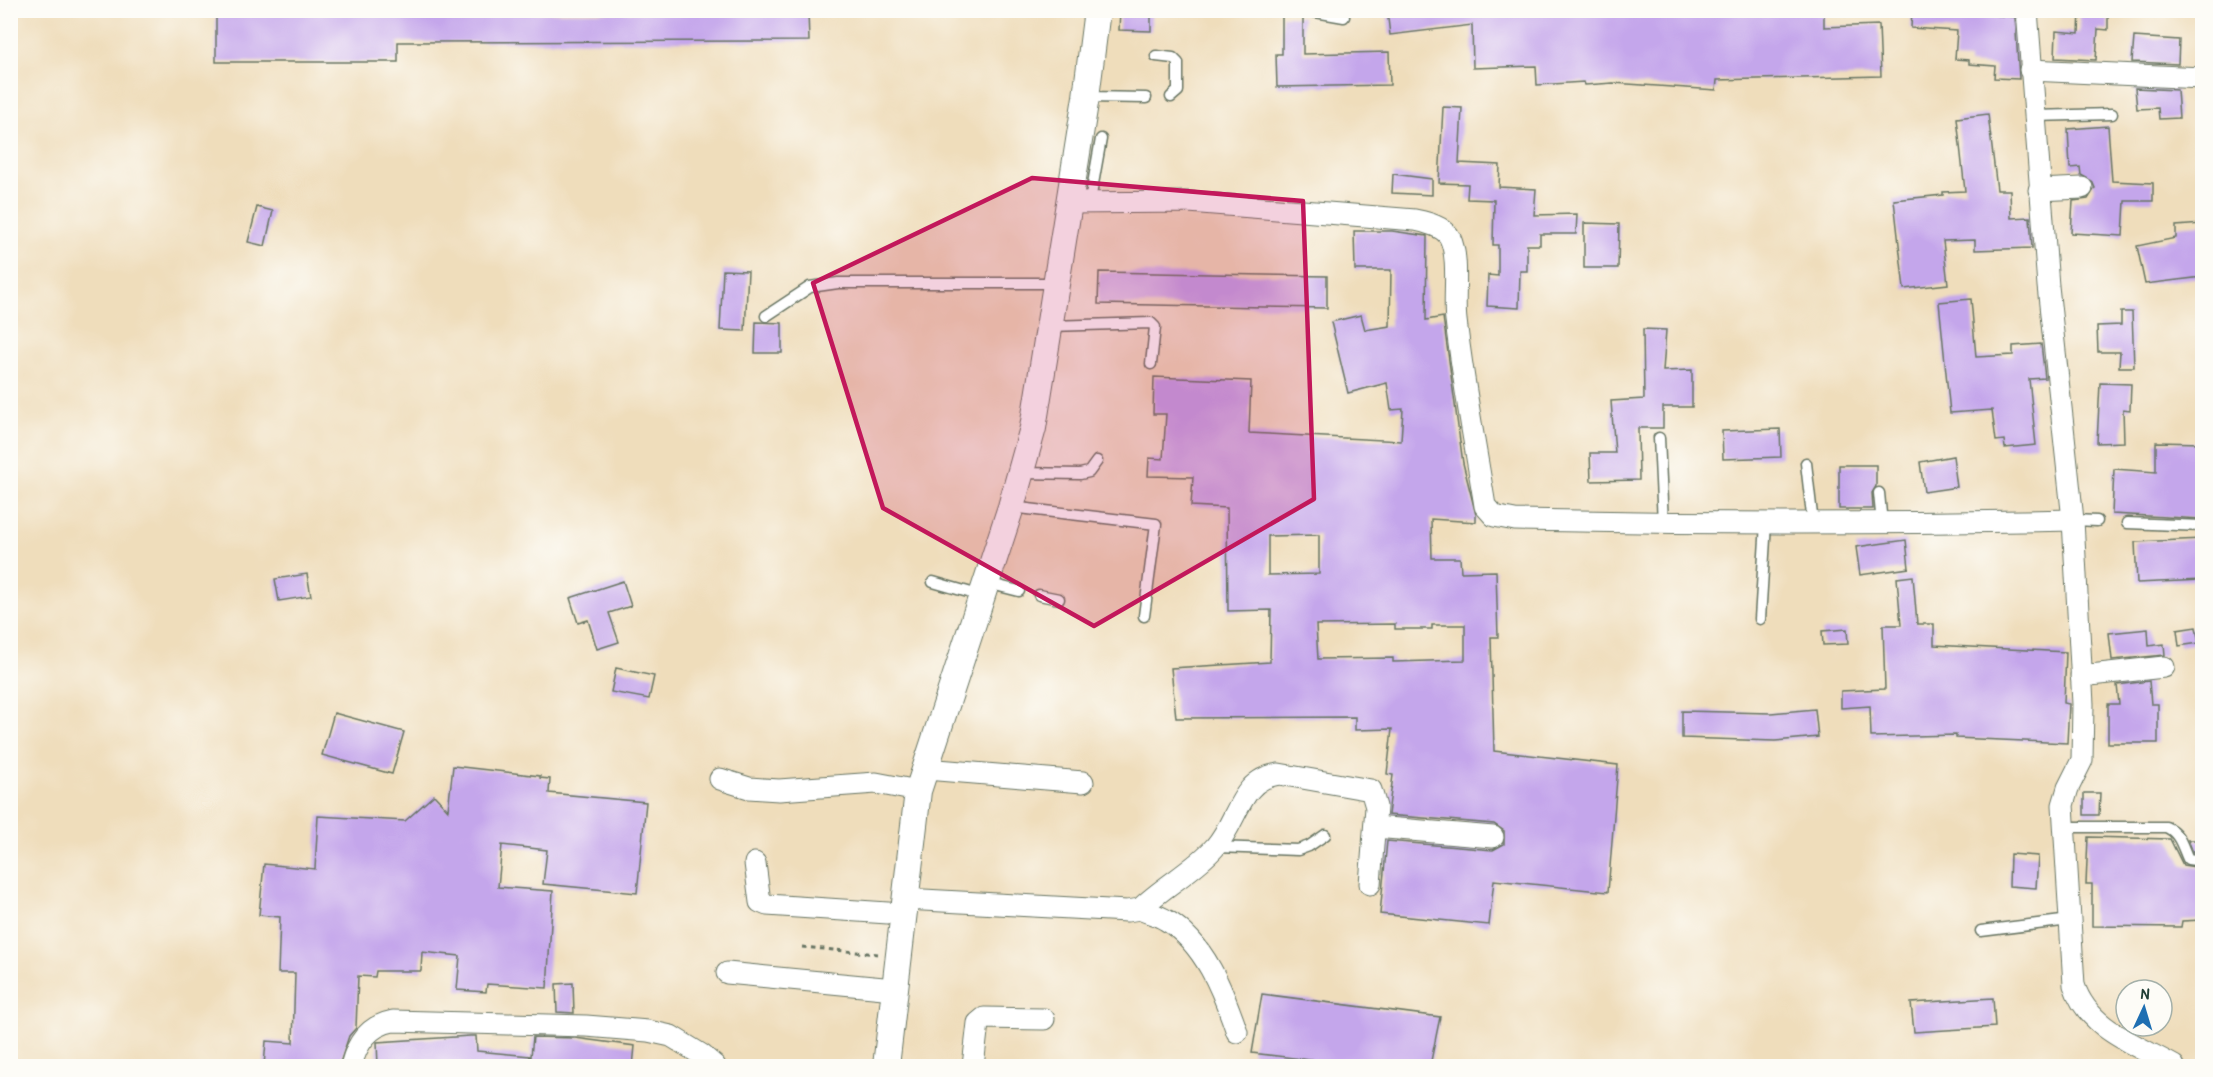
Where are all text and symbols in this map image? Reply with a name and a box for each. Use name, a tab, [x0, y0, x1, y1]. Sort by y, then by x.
north arrow	[2114, 978, 2174, 1038]
text: N	[2140, 982, 2151, 1004]

